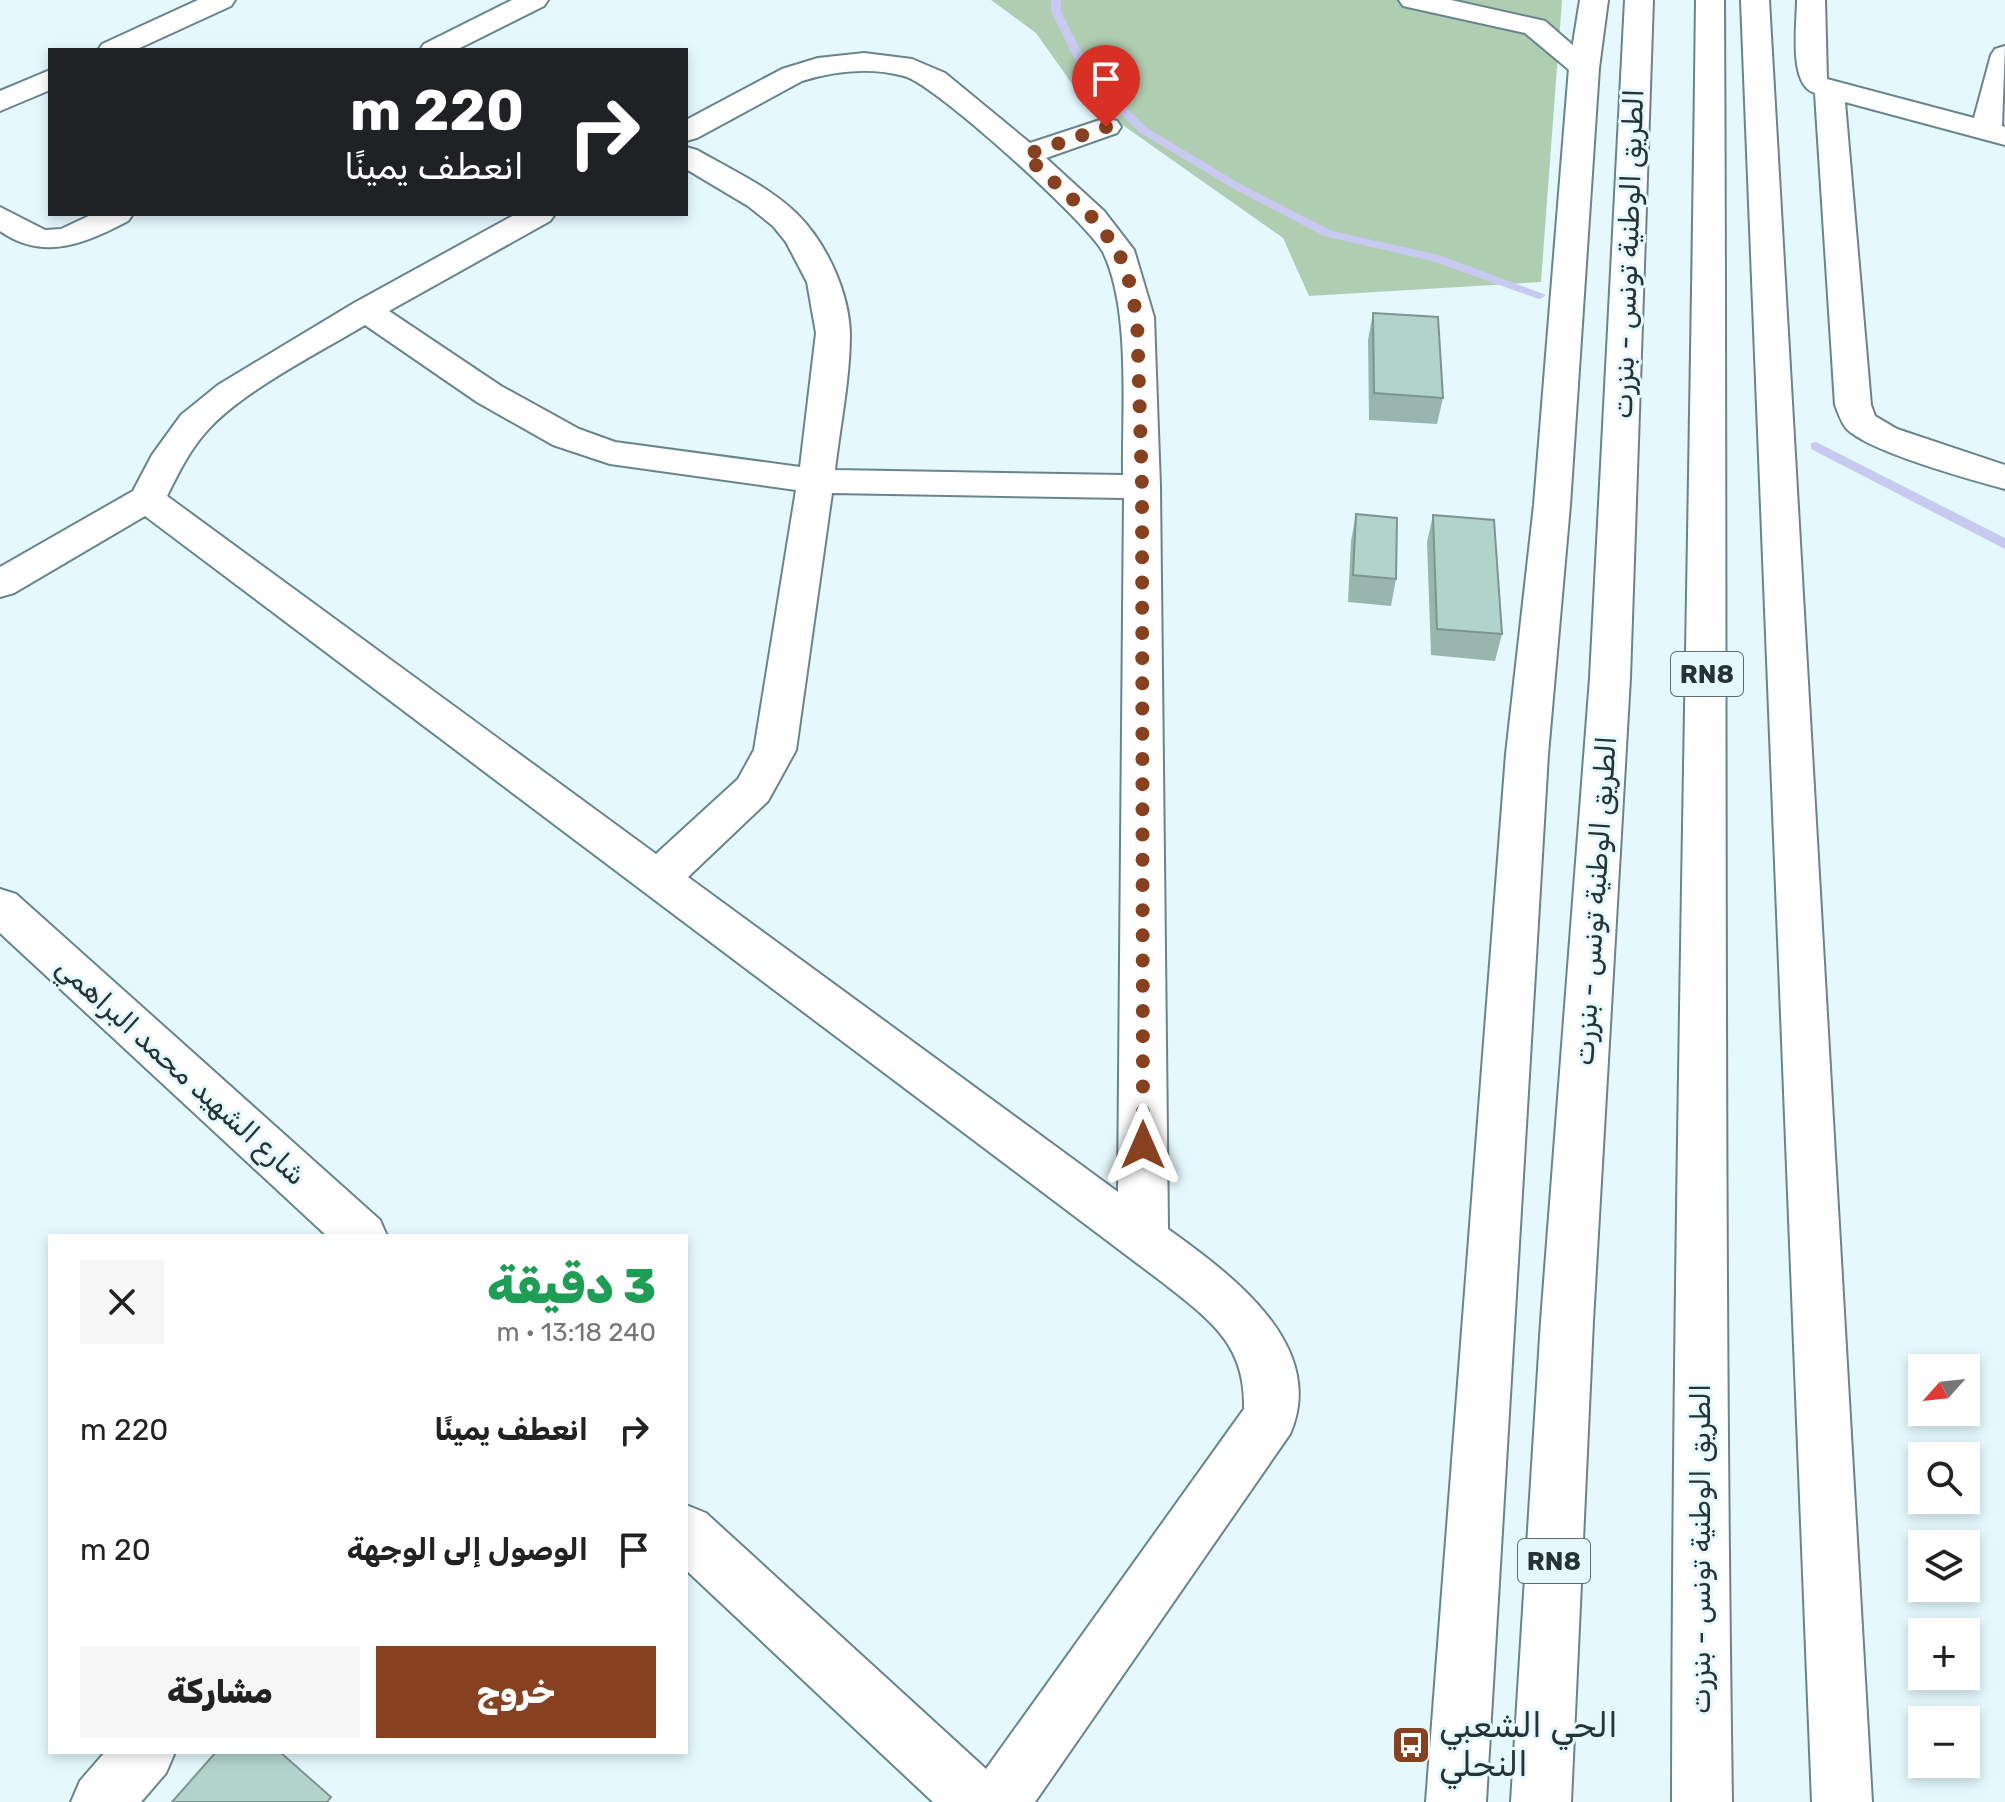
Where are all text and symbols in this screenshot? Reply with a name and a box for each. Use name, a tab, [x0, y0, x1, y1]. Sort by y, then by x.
pin	[1072, 45, 1140, 127]
icon: arrive	[1084, 57, 1128, 101]
text: 220 m	[350, 78, 524, 144]
icon: right	[552, 80, 656, 184]
street label: الطريق الوطنية تونس - بنزرت	[1606, 88, 1650, 420]
text: انعطف يمينًا	[344, 145, 524, 188]
road number: RN8	[1671, 652, 1743, 696]
street label: الطريق الوطنية تونس - بنزرت	[1567, 735, 1623, 1067]
street label: شارع الشهيد محمد البراهمي	[46, 950, 313, 1196]
position arrow	[1101, 1103, 1185, 1187]
text: 3 دقيقة	[487, 1258, 656, 1315]
button: close	[80, 1260, 164, 1344]
text: 240 m · 13:18	[496, 1317, 656, 1348]
north arrow	[1908, 1354, 1980, 1426]
map controls	[1908, 1354, 1980, 1778]
street label: الطريق الوطنية تونس - بنزرت	[1684, 1384, 1717, 1714]
icon: right	[612, 1408, 656, 1452]
text: 220 m	[80, 1412, 168, 1448]
text: انعطف يمينًا	[434, 1412, 588, 1448]
button: search	[1908, 1442, 1980, 1514]
icon: arrive	[612, 1528, 656, 1572]
button: layers	[1908, 1530, 1980, 1602]
text: 20 m	[80, 1532, 151, 1568]
text: الوصول إلى الوجهة	[347, 1532, 588, 1568]
road number: RN8	[1518, 1539, 1590, 1583]
button: +	[1908, 1618, 1980, 1690]
button: مشاركة	[80, 1646, 360, 1738]
button: خروج	[376, 1646, 656, 1738]
place label: الحي الشعبي النحلي	[1439, 1705, 1618, 1790]
button: −	[1908, 1706, 1980, 1778]
bus stop icon: الحي الشعبي النحلي	[1390, 1724, 1432, 1766]

